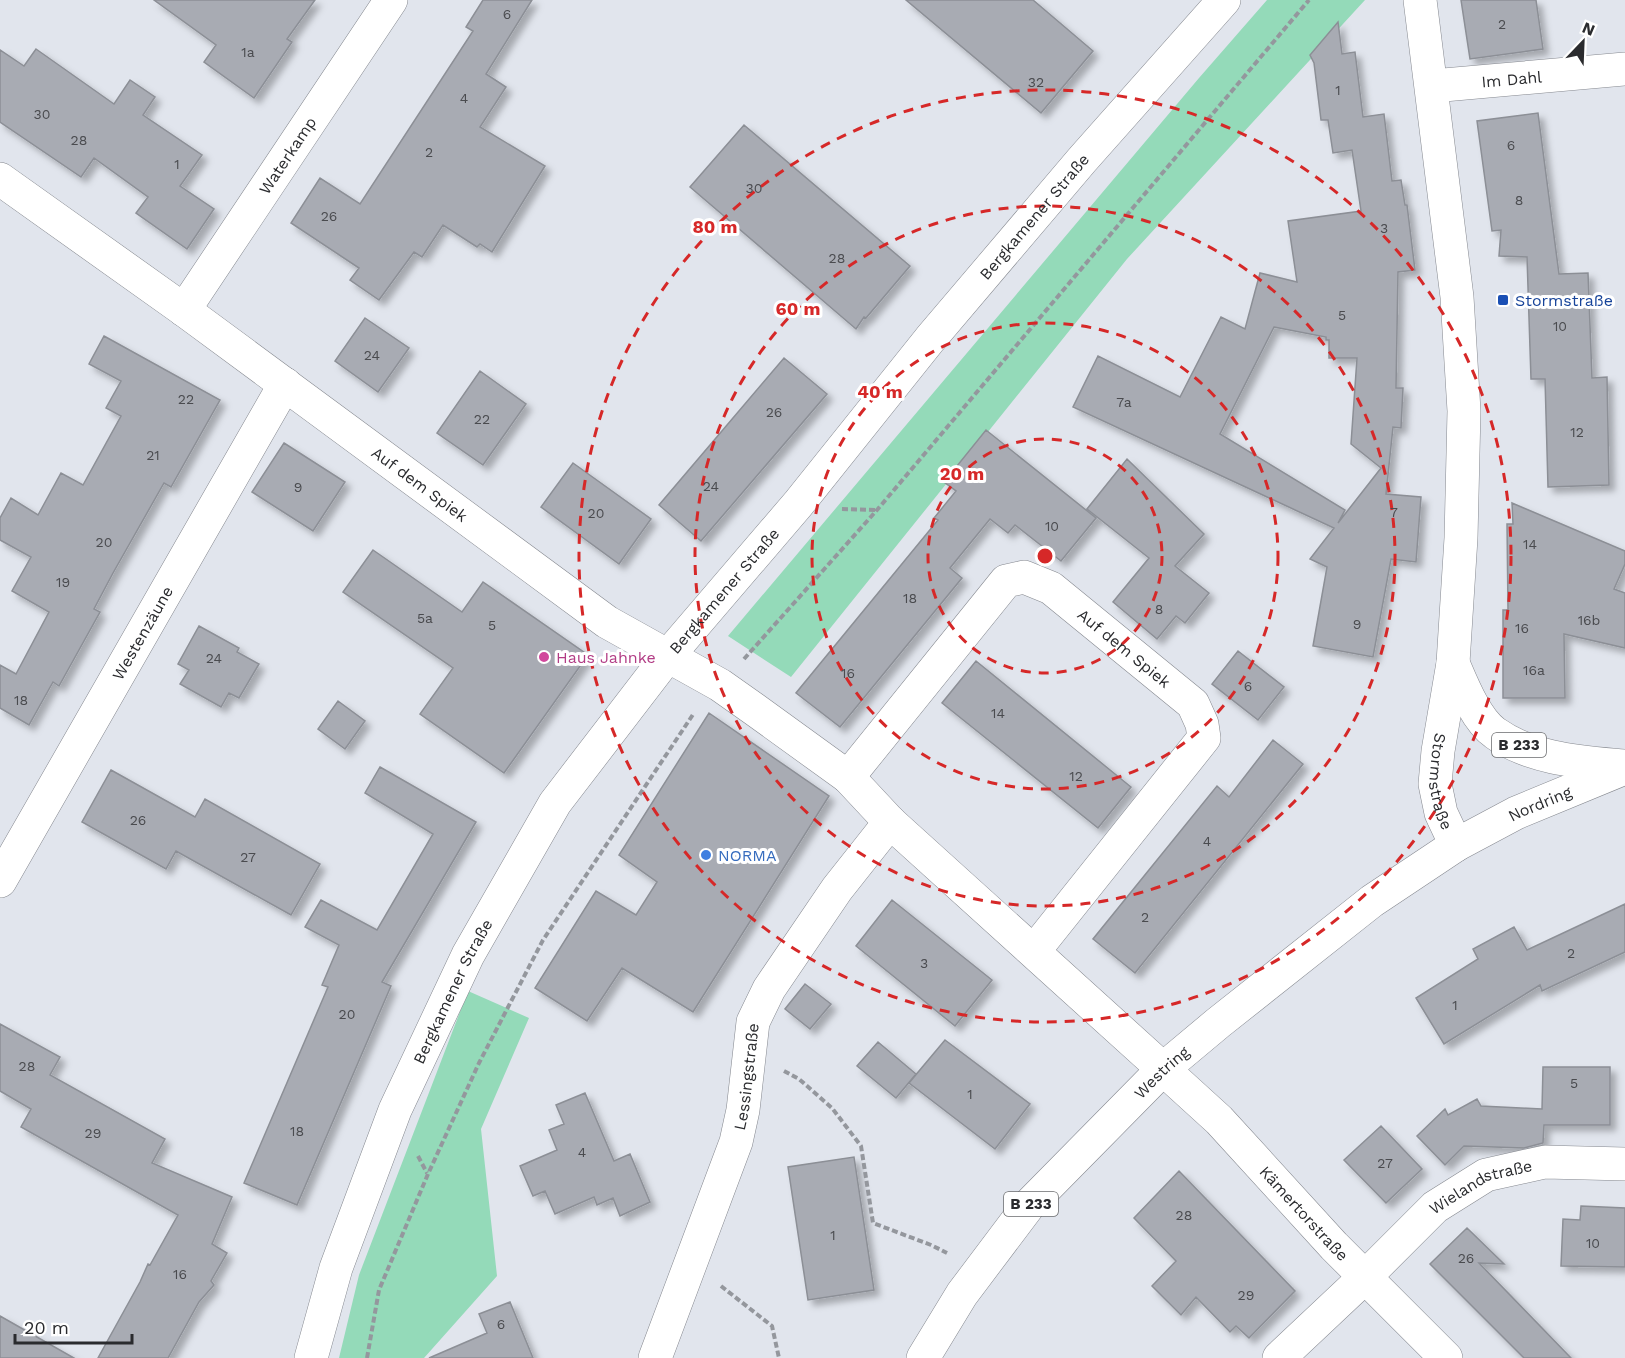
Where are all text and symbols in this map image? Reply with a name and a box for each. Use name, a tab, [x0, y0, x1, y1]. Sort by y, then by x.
house number: 6	[503, 6, 511, 22]
north arrow	[1553, 12, 1613, 72]
house number: 2	[1498, 16, 1506, 32]
text: N	[1579, 18, 1598, 40]
house number: 1a	[241, 44, 255, 60]
street label: Im Dahl	[1481, 67, 1543, 91]
house number: 32	[1028, 74, 1044, 90]
house number: 1	[1335, 82, 1341, 98]
house number: 4	[460, 90, 468, 106]
house number: 30	[34, 106, 50, 122]
street label: Waterkamp	[255, 113, 320, 198]
house number: 28	[71, 132, 87, 148]
house number: 6	[1507, 137, 1515, 153]
house number: 2	[425, 144, 433, 160]
street label: Bergkamener Straße	[975, 150, 1093, 283]
house number: 1	[174, 156, 180, 172]
house number: 30	[746, 180, 762, 196]
house number: 8	[1515, 192, 1523, 208]
house number: 26	[321, 208, 337, 224]
text: 80 m	[693, 216, 737, 237]
house number: 3	[1380, 220, 1388, 236]
house number: 28	[829, 250, 845, 266]
place label: Stormstraße	[1515, 291, 1613, 310]
marker: Stormstraße	[1496, 293, 1510, 307]
text: 60 m	[776, 298, 820, 319]
house number: 5	[1338, 307, 1346, 323]
house number: 10	[1553, 318, 1567, 334]
house number: 24	[364, 347, 380, 363]
text: 40 m	[857, 381, 903, 402]
house number: 22	[178, 391, 194, 407]
house number: 7a	[1116, 394, 1132, 410]
house number: 26	[766, 404, 782, 420]
house number: 22	[474, 411, 490, 427]
house number: 12	[1570, 424, 1584, 440]
street label: Auf dem Spiek	[368, 442, 472, 526]
house number: 21	[146, 447, 160, 463]
text: 20 m	[940, 463, 984, 484]
house number: 24	[703, 478, 719, 494]
house number: 9	[294, 479, 302, 495]
house number: 7	[1390, 504, 1398, 520]
house number: 20	[588, 505, 604, 521]
house number: 10	[1045, 518, 1059, 534]
street label: Bergkamener Straße	[665, 524, 783, 657]
house number: 20	[96, 534, 112, 550]
house number: 14	[1523, 536, 1537, 552]
centre of rings	[1035, 546, 1055, 566]
house number: 19	[56, 574, 70, 590]
street label: Westenzäune	[108, 583, 177, 683]
house number: 18	[903, 590, 917, 606]
house number: 8	[1155, 601, 1163, 617]
street label: Auf dem Spiek	[1074, 604, 1175, 691]
house number: 5a	[417, 610, 433, 626]
house number: 16b	[1578, 612, 1600, 628]
house number: 9	[1353, 616, 1361, 632]
house number: 5	[488, 617, 496, 633]
house number: 16	[1515, 620, 1529, 636]
place label: Haus Jahnke	[556, 648, 656, 667]
house number: 24	[206, 650, 222, 666]
marker: Haus Jahnke	[537, 650, 551, 664]
house number: 16a	[1523, 662, 1545, 678]
house number: 16	[841, 665, 855, 681]
house number: 6	[1244, 678, 1252, 694]
house number: 18	[14, 692, 28, 708]
house number: 14	[991, 705, 1005, 721]
street label: Stormstraße	[1425, 732, 1457, 833]
road number: B 233	[1492, 733, 1546, 757]
house number: 12	[1069, 768, 1083, 784]
street label: Nordring	[1505, 782, 1575, 825]
house number: 26	[130, 812, 146, 828]
house number: 4	[1203, 833, 1211, 849]
place label: NORMA	[718, 846, 777, 865]
marker: NORMA	[699, 848, 713, 862]
house number: 27	[240, 849, 256, 865]
house number: 2	[1141, 909, 1149, 925]
street label: Bergkamener Straße	[409, 915, 496, 1067]
house number: 2	[1567, 945, 1575, 961]
house number: 3	[920, 955, 928, 971]
house number: 1	[1452, 997, 1458, 1013]
house number: 20	[339, 1006, 355, 1022]
street label: Lessingstraße	[729, 1022, 762, 1132]
street label: Westring	[1130, 1042, 1193, 1102]
house number: 28	[19, 1058, 35, 1074]
house number: 5	[1570, 1075, 1578, 1091]
house number: 1	[967, 1086, 973, 1102]
house number: 18	[290, 1123, 304, 1139]
house number: 29	[85, 1125, 101, 1141]
house number: 4	[578, 1144, 586, 1160]
house number: 27	[1377, 1155, 1393, 1171]
street label: Wielandstraße	[1425, 1156, 1534, 1218]
street label: Kämertorstraße	[1256, 1162, 1353, 1265]
road number: B 233	[1004, 1192, 1058, 1216]
house number: 28	[1176, 1207, 1192, 1223]
house number: 1	[830, 1227, 836, 1243]
house number: 10	[1586, 1235, 1600, 1251]
house number: 26	[1458, 1250, 1474, 1266]
house number: 16	[173, 1266, 187, 1282]
house number: 29	[1238, 1287, 1254, 1303]
scale bar	[15, 1307, 132, 1345]
house number: 6	[497, 1316, 505, 1332]
text: 20 m	[24, 1317, 69, 1338]

